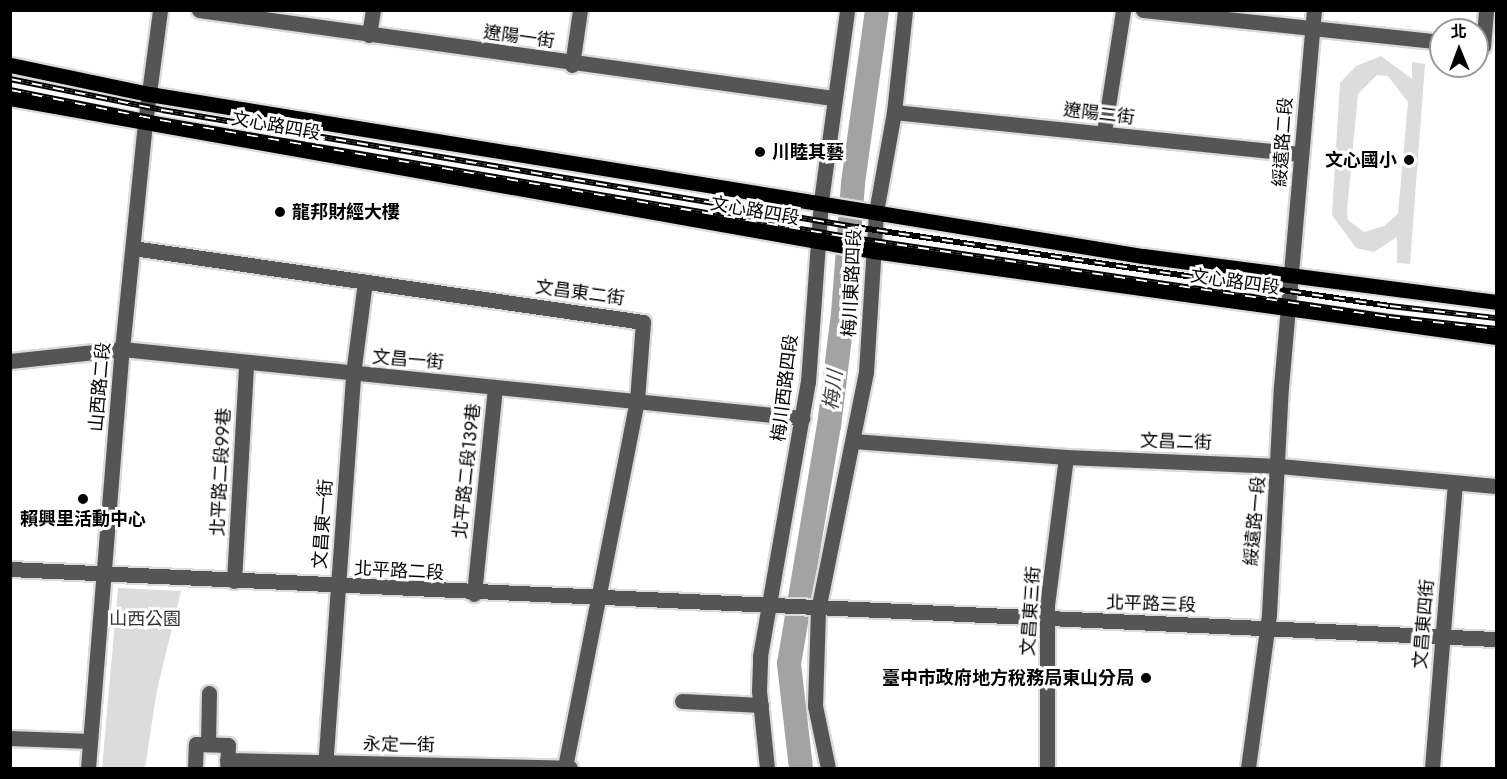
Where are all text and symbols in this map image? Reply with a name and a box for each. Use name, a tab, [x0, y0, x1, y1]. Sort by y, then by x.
north arrow	[1429, 18, 1489, 78]
text: 北	[1450, 20, 1467, 43]
street label: 遼陽一街	[482, 21, 556, 53]
street label: 綏遠路二段	[1269, 96, 1297, 188]
street label: 遼陽二街	[1062, 99, 1136, 129]
street label: 文心路四段	[230, 108, 322, 144]
place label: 川睦其藝	[772, 141, 844, 163]
marker: 川睦其藝	[753, 145, 767, 159]
place label: 文心國小	[1325, 149, 1397, 171]
marker: 文心國小	[1402, 153, 1416, 167]
street label: 文心路四段	[709, 193, 801, 229]
place label: 龍邦財經大樓	[292, 201, 400, 223]
marker: 龍邦財經大樓	[273, 205, 287, 219]
street label: 梅川東路四段	[838, 229, 866, 337]
street label: 文心路四段	[1189, 265, 1281, 299]
street label: 文昌東二街	[534, 276, 626, 310]
street label: 梅川西路四段	[768, 333, 802, 443]
street label: 山西路二段	[85, 341, 115, 433]
street label: 文昌一街	[371, 346, 445, 374]
water label: 梅川	[819, 369, 847, 411]
street label: 北平路二段139巷	[449, 402, 485, 540]
street label: 北平路二段99巷	[207, 407, 235, 537]
street label: 文昌二街	[1140, 430, 1212, 454]
street label: 綏遠路一段	[1240, 475, 1270, 567]
street label: 文昌東一街	[309, 478, 337, 570]
marker: 賴興里活動中心	[76, 492, 90, 506]
place label: 賴興里活動中心	[20, 508, 146, 530]
street label: 北平路二段	[353, 558, 445, 584]
street label: 文昌東三街	[1017, 565, 1045, 657]
street label: 文昌東四街	[1409, 578, 1439, 670]
street label: 北平路三段	[1106, 592, 1196, 616]
park label: 山西公園	[109, 608, 181, 630]
place label: 臺中市政府地方稅務局東山分局	[882, 667, 1134, 689]
marker: 臺中市政府地方稅務局東山分局	[1139, 671, 1153, 685]
street label: 永定一街	[363, 734, 435, 756]

